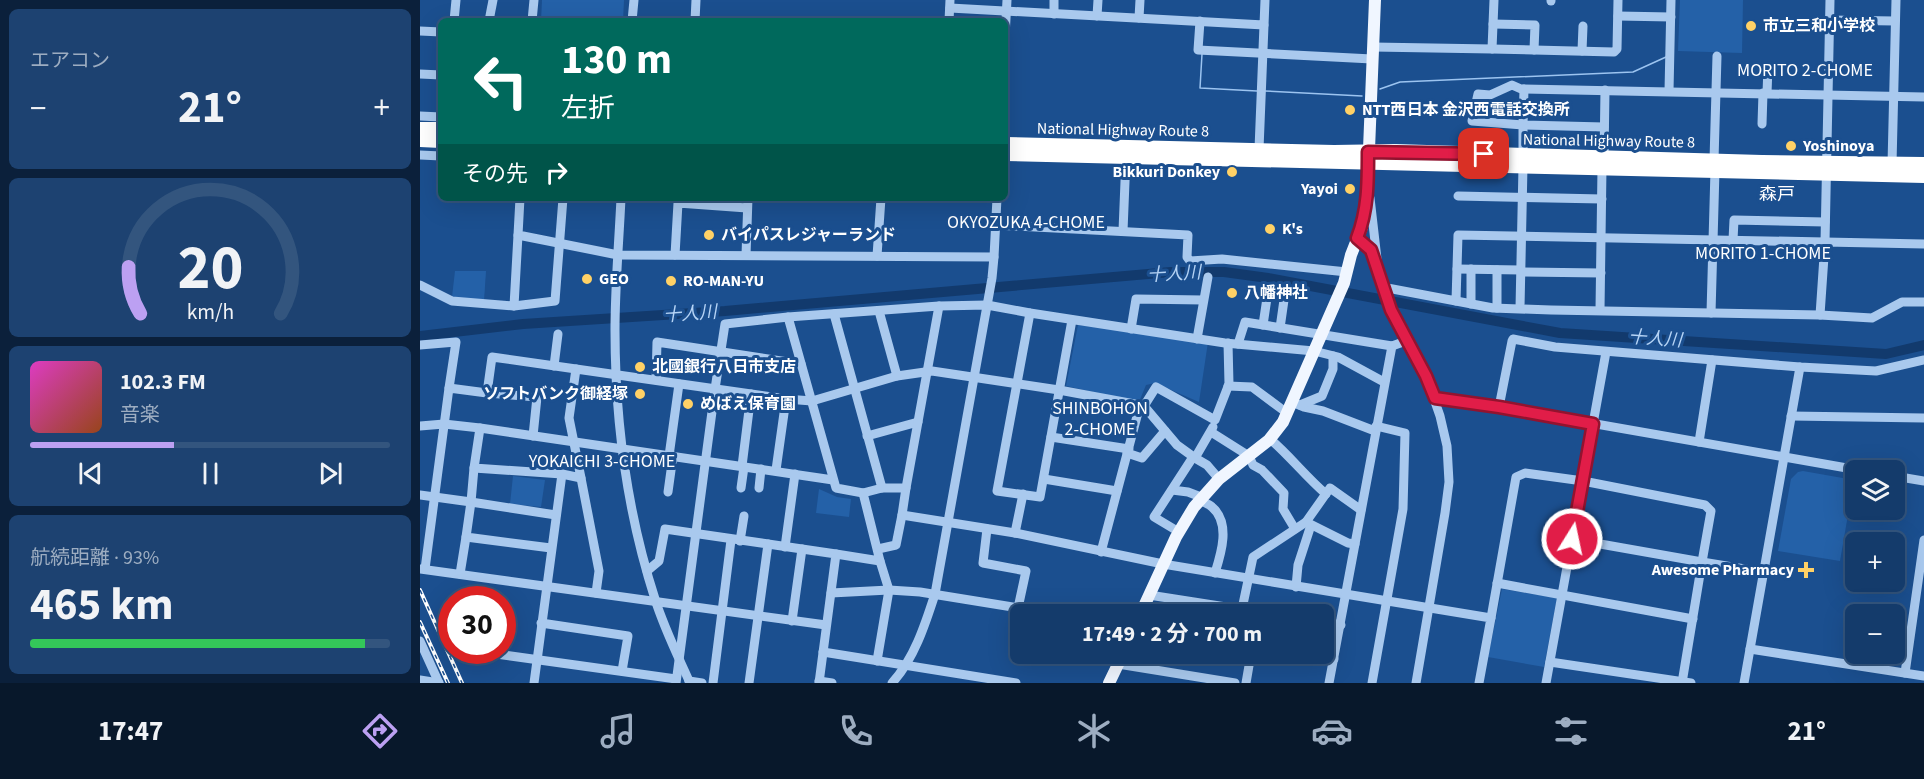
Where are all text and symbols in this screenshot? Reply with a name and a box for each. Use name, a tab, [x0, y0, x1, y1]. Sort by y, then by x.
place label: 市立三和小学校	[1763, 15, 1875, 37]
marker: 市立三和小学校	[1744, 19, 1758, 33]
text: 130 m	[561, 30, 672, 90]
icon: left	[462, 42, 540, 120]
text: エアコン	[30, 47, 110, 75]
district label: MORITO 2-CHOME	[1737, 58, 1873, 83]
text: 21°	[178, 76, 242, 140]
text: −	[30, 85, 46, 132]
text: +	[374, 85, 390, 132]
text: 左折	[561, 89, 615, 128]
place label: NTT西日本 金沢西電話交換所	[1362, 99, 1570, 121]
marker: NTT西日本 金沢西電話交換所	[1343, 103, 1357, 117]
street label: National Highway Route 8	[1037, 117, 1209, 143]
pin	[1458, 128, 1509, 179]
street label: National Highway Route 8	[1523, 128, 1695, 154]
place label: Yoshinoya	[1802, 135, 1874, 157]
icon: arrive	[1467, 137, 1500, 170]
marker: Yoshinoya	[1784, 139, 1798, 153]
icon: right	[540, 156, 573, 189]
text: その先	[462, 158, 528, 190]
place label: Bikkuri Donkey	[1113, 161, 1221, 183]
marker: Bikkuri Donkey	[1225, 165, 1239, 179]
place label: Yayoi	[1300, 178, 1338, 200]
marker: Yayoi	[1343, 182, 1357, 196]
district label: 森戸	[1759, 182, 1795, 207]
district label: OKYOZUKA 4-CHOME	[947, 210, 1105, 235]
place label: K's	[1282, 218, 1303, 240]
marker: K's	[1263, 222, 1277, 236]
text: 20	[177, 224, 243, 313]
place label: バイパスレジャーランド	[721, 224, 896, 246]
marker: バイパスレジャーランド	[702, 228, 716, 242]
district label: MORITO 1-CHOME	[1695, 241, 1831, 266]
water label: 十人川	[1146, 260, 1204, 288]
place label: GEO	[599, 268, 629, 290]
place label: RO-MAN-YU	[683, 270, 764, 292]
marker: GEO	[580, 272, 594, 286]
marker: RO-MAN-YU	[664, 274, 678, 288]
place label: 八幡神社	[1244, 282, 1308, 304]
marker: 八幡神社	[1225, 286, 1239, 300]
text: km/h	[186, 298, 234, 329]
water label: 十人川	[662, 300, 720, 328]
water label: 十人川	[1627, 325, 1685, 353]
place label: 北國銀行八日市支店	[652, 356, 796, 378]
marker: 北國銀行八日市支店	[633, 360, 647, 374]
text: 102.3 FM	[120, 366, 206, 398]
place label: ソフトバンク御経塚	[483, 383, 628, 405]
marker: ソフトバンク御経塚	[633, 387, 647, 401]
place label: めばえ保育園	[700, 393, 796, 415]
district label: SHINBOHON 2-CHOME	[1052, 396, 1148, 442]
marker: めばえ保育園	[681, 397, 695, 411]
text: 音楽	[120, 401, 160, 429]
district label: YOKAICHI 3-CHOME	[528, 449, 675, 474]
icon: previous	[74, 457, 107, 490]
icon: pause	[194, 457, 227, 490]
icon: next	[314, 457, 347, 490]
map controls	[1845, 460, 1905, 664]
button: layers	[1845, 460, 1905, 520]
position arrow	[1540, 507, 1604, 571]
button: +	[1845, 532, 1905, 592]
text: 航続距離 · 93%	[30, 544, 159, 572]
place label: Awesome Pharmacy	[1651, 559, 1795, 581]
marker: Awesome Pharmacy	[1799, 563, 1813, 577]
text: 465 km	[30, 573, 174, 637]
speed limit sign: 30	[438, 586, 516, 664]
button: −	[1845, 604, 1905, 664]
text: 17:49 · 2 分 · 700 m	[1082, 618, 1262, 650]
icon: directions	[359, 710, 401, 752]
icon: music	[597, 710, 639, 752]
icon: phone	[835, 710, 877, 752]
icon: climate	[1073, 710, 1115, 752]
icon: car	[1311, 710, 1353, 752]
icon: filters	[1550, 710, 1592, 752]
text: 17:47	[98, 712, 163, 751]
text: 21°	[1788, 712, 1826, 751]

